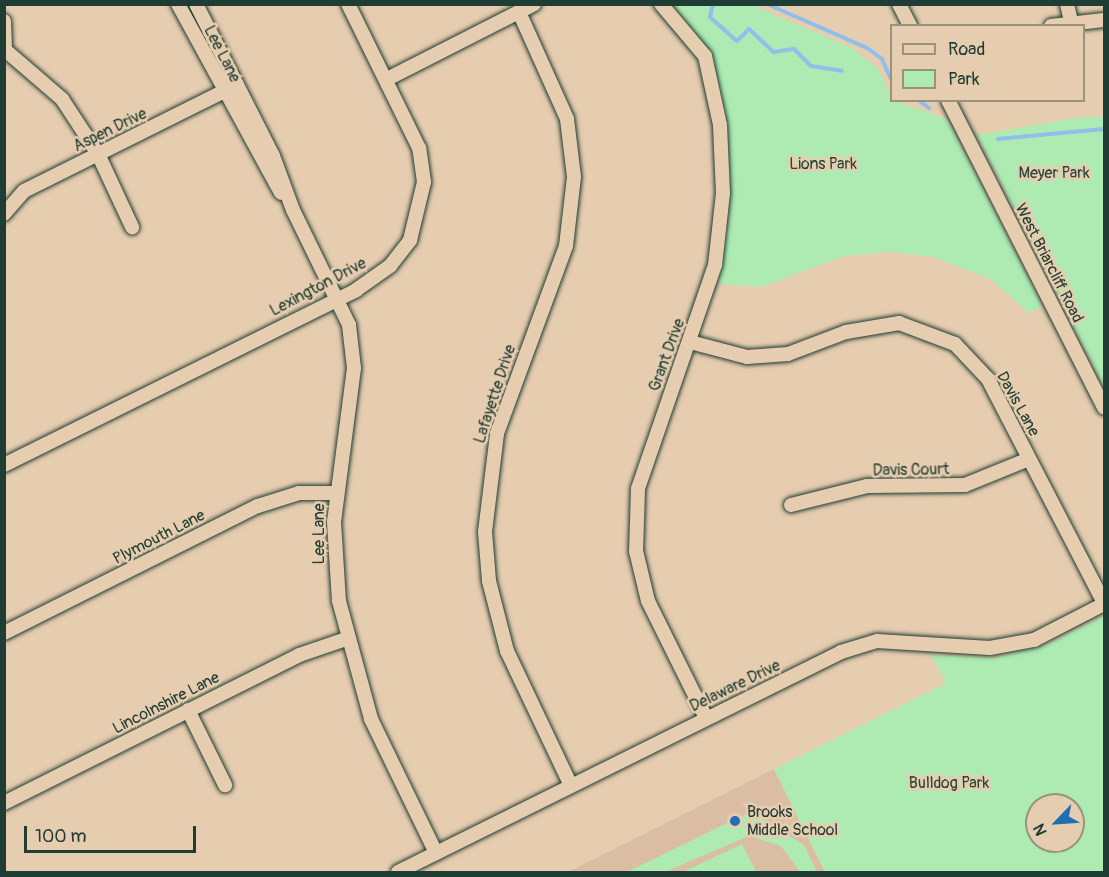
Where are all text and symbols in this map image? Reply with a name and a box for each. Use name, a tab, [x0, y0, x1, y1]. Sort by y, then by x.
street label: Lee Lane	[200, 22, 244, 86]
legend	[890, 24, 1085, 102]
text: Road	[948, 38, 985, 61]
text: Park	[948, 68, 980, 91]
street label: Aspen Drive	[70, 104, 150, 156]
park label: Lions Park	[789, 154, 857, 174]
park label: Meyer Park	[1018, 163, 1090, 183]
street label: West Briarcliff Road	[1011, 200, 1087, 326]
street label: Lexington Drive	[267, 254, 369, 320]
street label: Grant Drive	[645, 316, 689, 394]
street label: Lafayette Drive	[470, 342, 520, 446]
street label: Davis Lane	[992, 368, 1044, 440]
street label: Davis Court	[872, 460, 950, 480]
street label: Lee Lane	[309, 503, 329, 565]
street label: Plymouth Lane	[110, 506, 208, 568]
street label: Delaware Drive	[687, 656, 783, 716]
street label: Lincolnshire Lane	[109, 668, 223, 738]
park label: Bulldog Park	[909, 773, 989, 793]
north arrow	[1025, 793, 1085, 853]
place label: Brooks Middle School	[747, 802, 838, 840]
scale bar	[27, 814, 200, 852]
marker: Brooks Middle School	[728, 814, 742, 828]
text: N	[1029, 821, 1052, 839]
text: 100 m	[35, 825, 87, 848]

